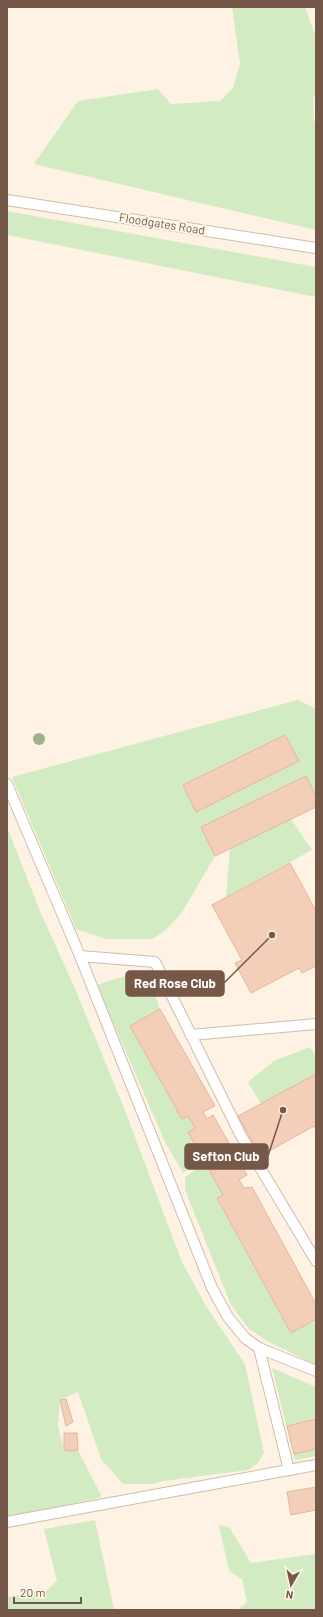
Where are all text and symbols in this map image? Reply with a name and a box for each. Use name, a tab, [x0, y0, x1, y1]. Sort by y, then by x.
street label: Floodgates Road	[118, 209, 206, 237]
callout: Red Rose Club	[126, 971, 224, 996]
text: Red Rose Club	[134, 975, 216, 991]
callout: Sefton Club	[185, 1144, 268, 1169]
text: Sefton Club	[192, 1148, 260, 1164]
north arrow	[271, 1565, 311, 1605]
scale bar	[14, 1579, 81, 1605]
text: 20 m	[20, 1585, 46, 1599]
text: N	[285, 1588, 294, 1602]

